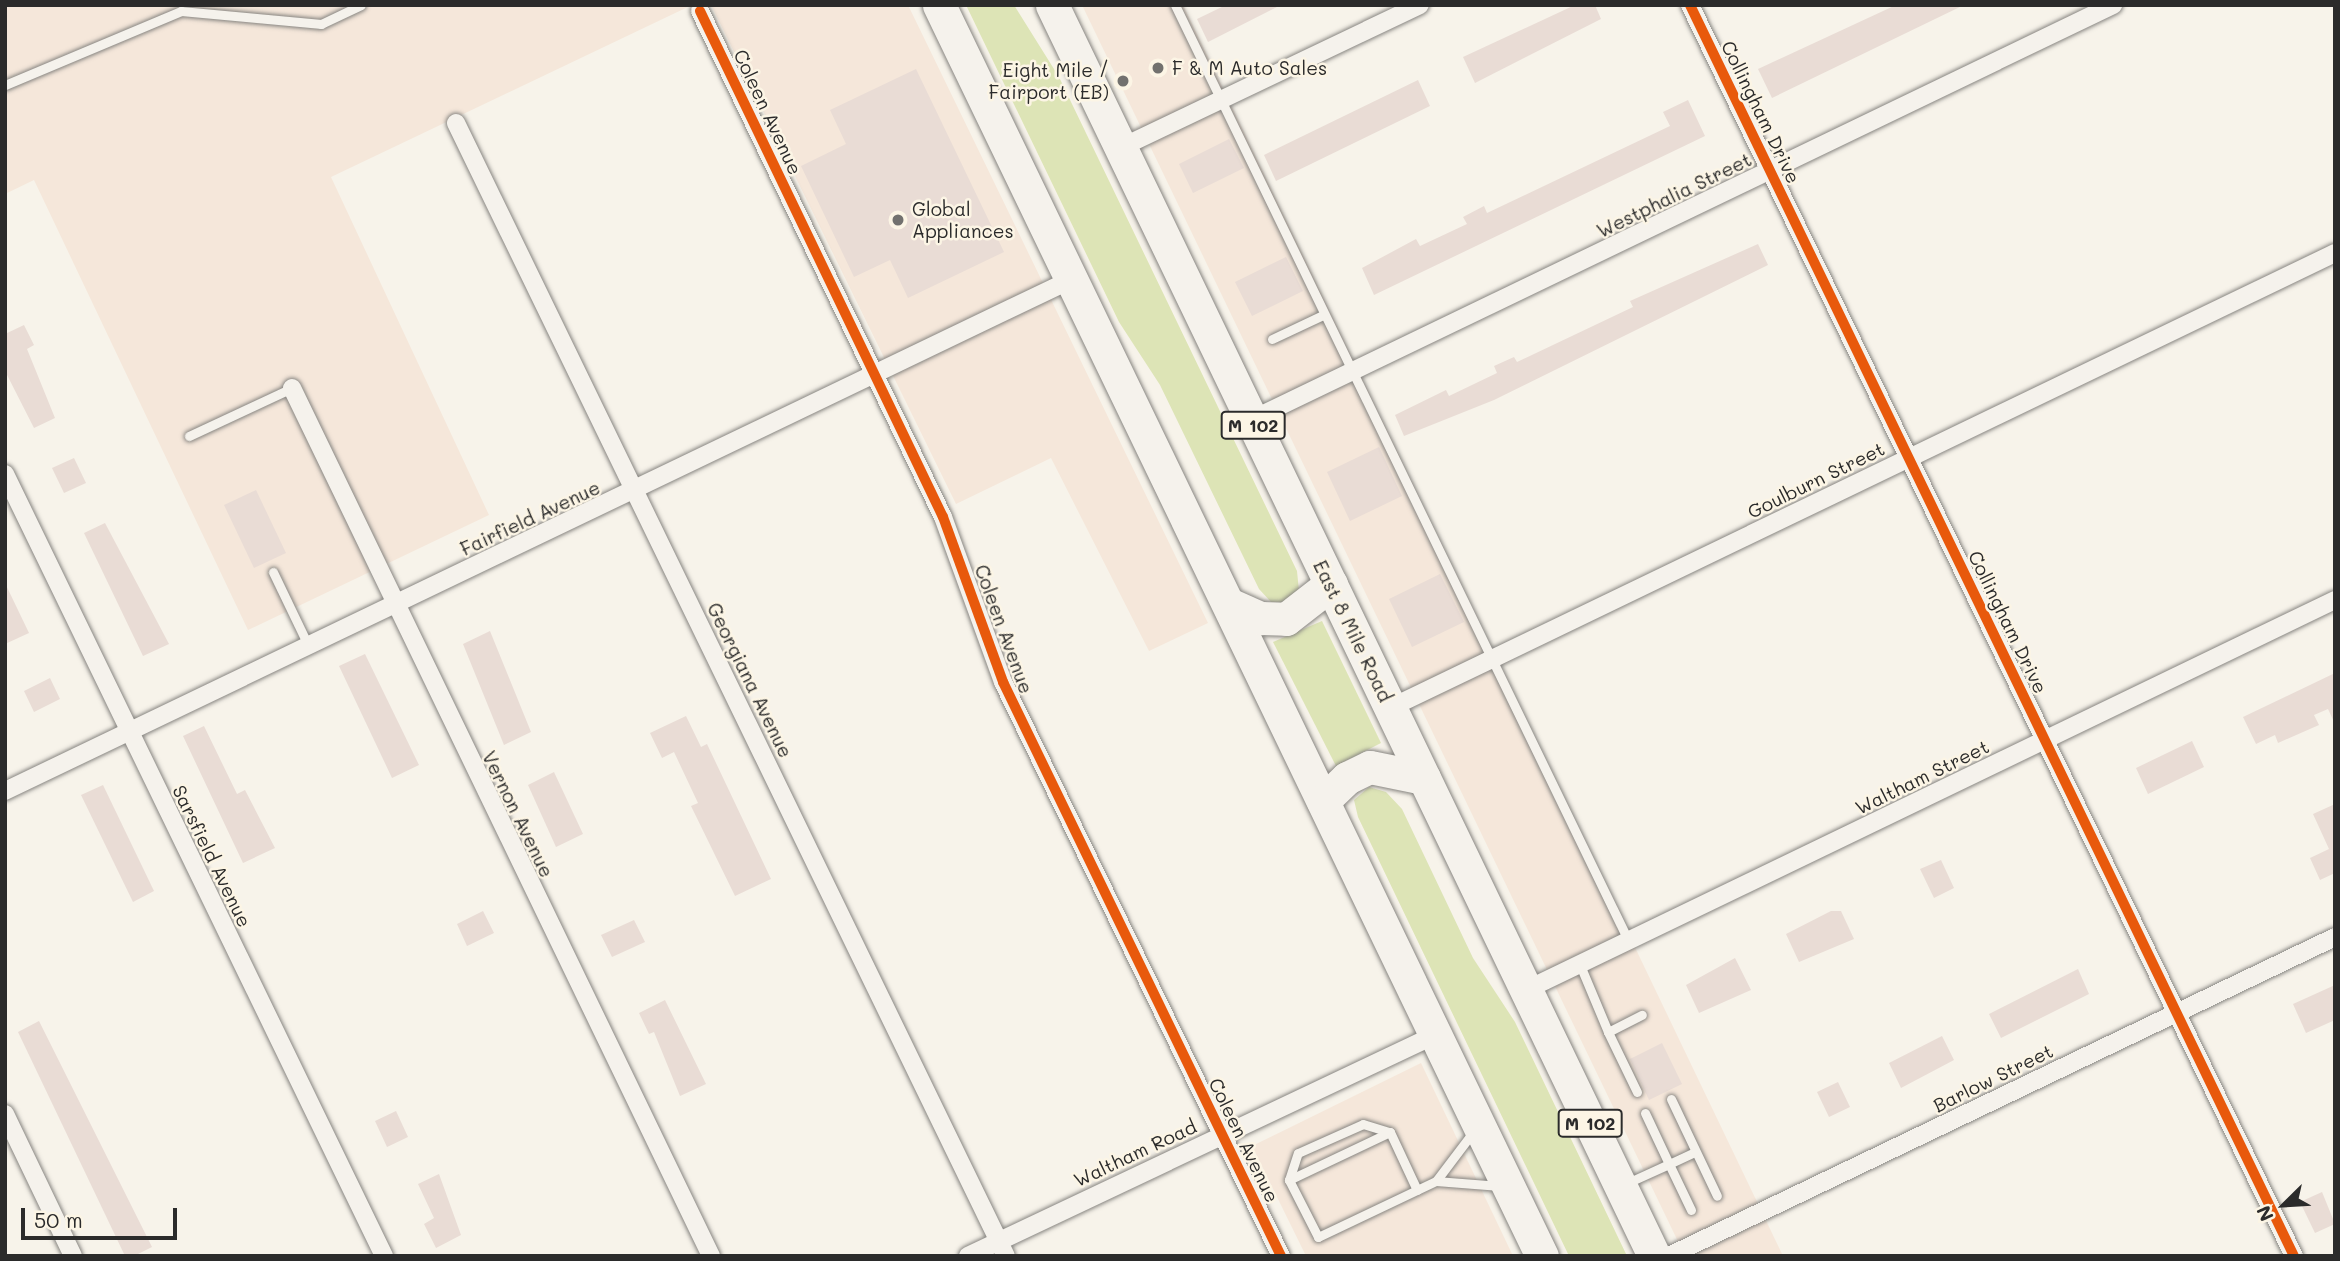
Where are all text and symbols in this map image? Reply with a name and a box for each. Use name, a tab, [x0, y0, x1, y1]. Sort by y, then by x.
street label: Collingham Drive	[1717, 37, 1805, 187]
street label: Coleen Avenue	[729, 46, 807, 178]
place label: F & M Auto Sales	[1172, 57, 1327, 79]
place label: Eight Mile / Fairport (EB)	[989, 59, 1109, 103]
marker: F & M Auto Sales	[1150, 60, 1166, 76]
marker: Eight Mile / Fairport (EB)	[1115, 73, 1131, 89]
street label: Westphalia Street	[1593, 148, 1755, 242]
place label: Global Appliances	[912, 198, 1014, 242]
marker: Global Appliances	[890, 212, 906, 228]
road number: M 102	[1220, 410, 1286, 440]
street label: Goulburn Street	[1744, 437, 1888, 523]
street label: Fairfield Avenue	[457, 476, 603, 560]
street label: Collingham Drive	[1964, 547, 2052, 697]
street label: East 8 Mile Road	[1309, 556, 1397, 706]
street label: Coleen Avenue	[970, 561, 1038, 697]
street label: Georgiana Avenue	[703, 599, 797, 761]
street label: Waltham Street	[1851, 735, 1993, 819]
street label: Vernon Avenue	[478, 747, 558, 881]
street label: Sarsfield Avenue	[168, 781, 256, 931]
street label: Barlow Street	[1929, 1039, 2057, 1117]
street label: Coleen Avenue	[1204, 1074, 1284, 1206]
road number: M 102	[1557, 1108, 1623, 1138]
street label: Waltham Road	[1070, 1115, 1200, 1191]
north arrow	[2249, 1170, 2319, 1240]
scale bar	[24, 1194, 180, 1238]
text: N	[2250, 1202, 2279, 1225]
text: 50 m	[34, 1206, 83, 1233]

